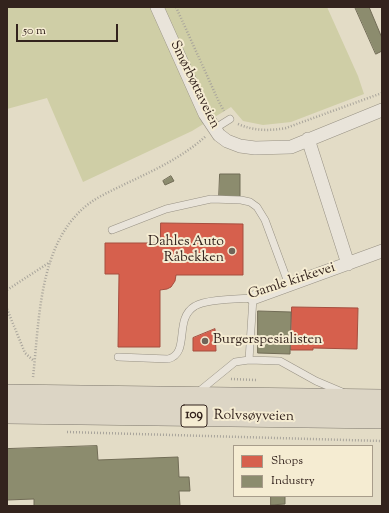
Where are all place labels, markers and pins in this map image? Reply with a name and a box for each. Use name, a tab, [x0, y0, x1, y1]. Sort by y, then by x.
place label: Dahles Auto Råbekken	[148, 235, 224, 268]
marker: Dahles Auto Råbekken	[227, 246, 237, 256]
place label: Burgerspesialisten	[213, 333, 322, 349]
marker: Burgerspesialisten	[200, 336, 210, 346]

